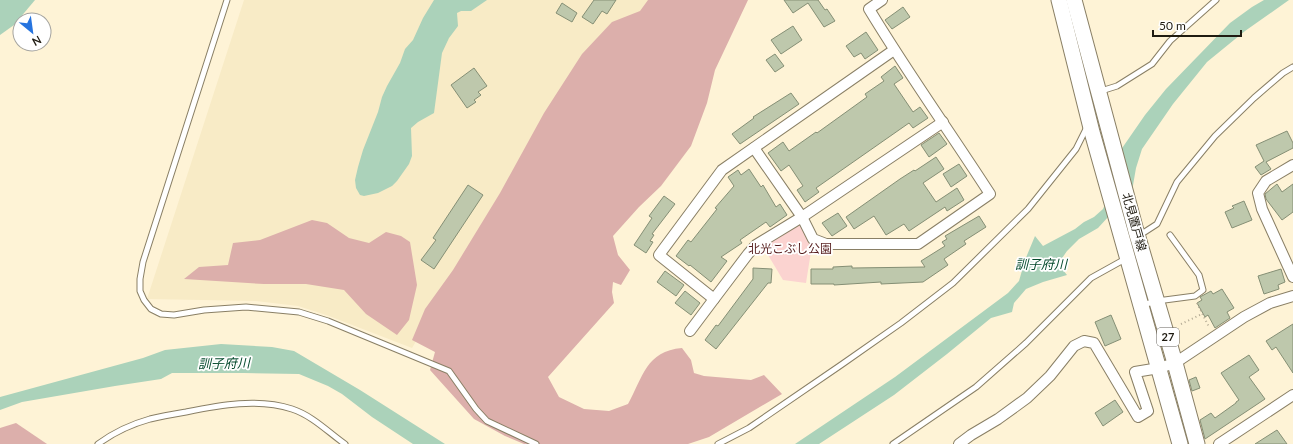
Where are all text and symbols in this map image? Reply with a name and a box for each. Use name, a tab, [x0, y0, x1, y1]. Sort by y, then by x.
north arrow	[12, 12, 52, 52]
scale bar	[1153, 12, 1241, 38]
text: 50 m	[1159, 18, 1186, 33]
text: N	[30, 33, 44, 49]
street label: 北見置戸線	[1119, 191, 1150, 253]
park label: 北光こぶし公園	[748, 241, 832, 256]
water label: 訓子府川	[1015, 256, 1069, 272]
road number: 27	[1157, 328, 1179, 346]
water label: 訓子府川	[198, 355, 252, 371]

